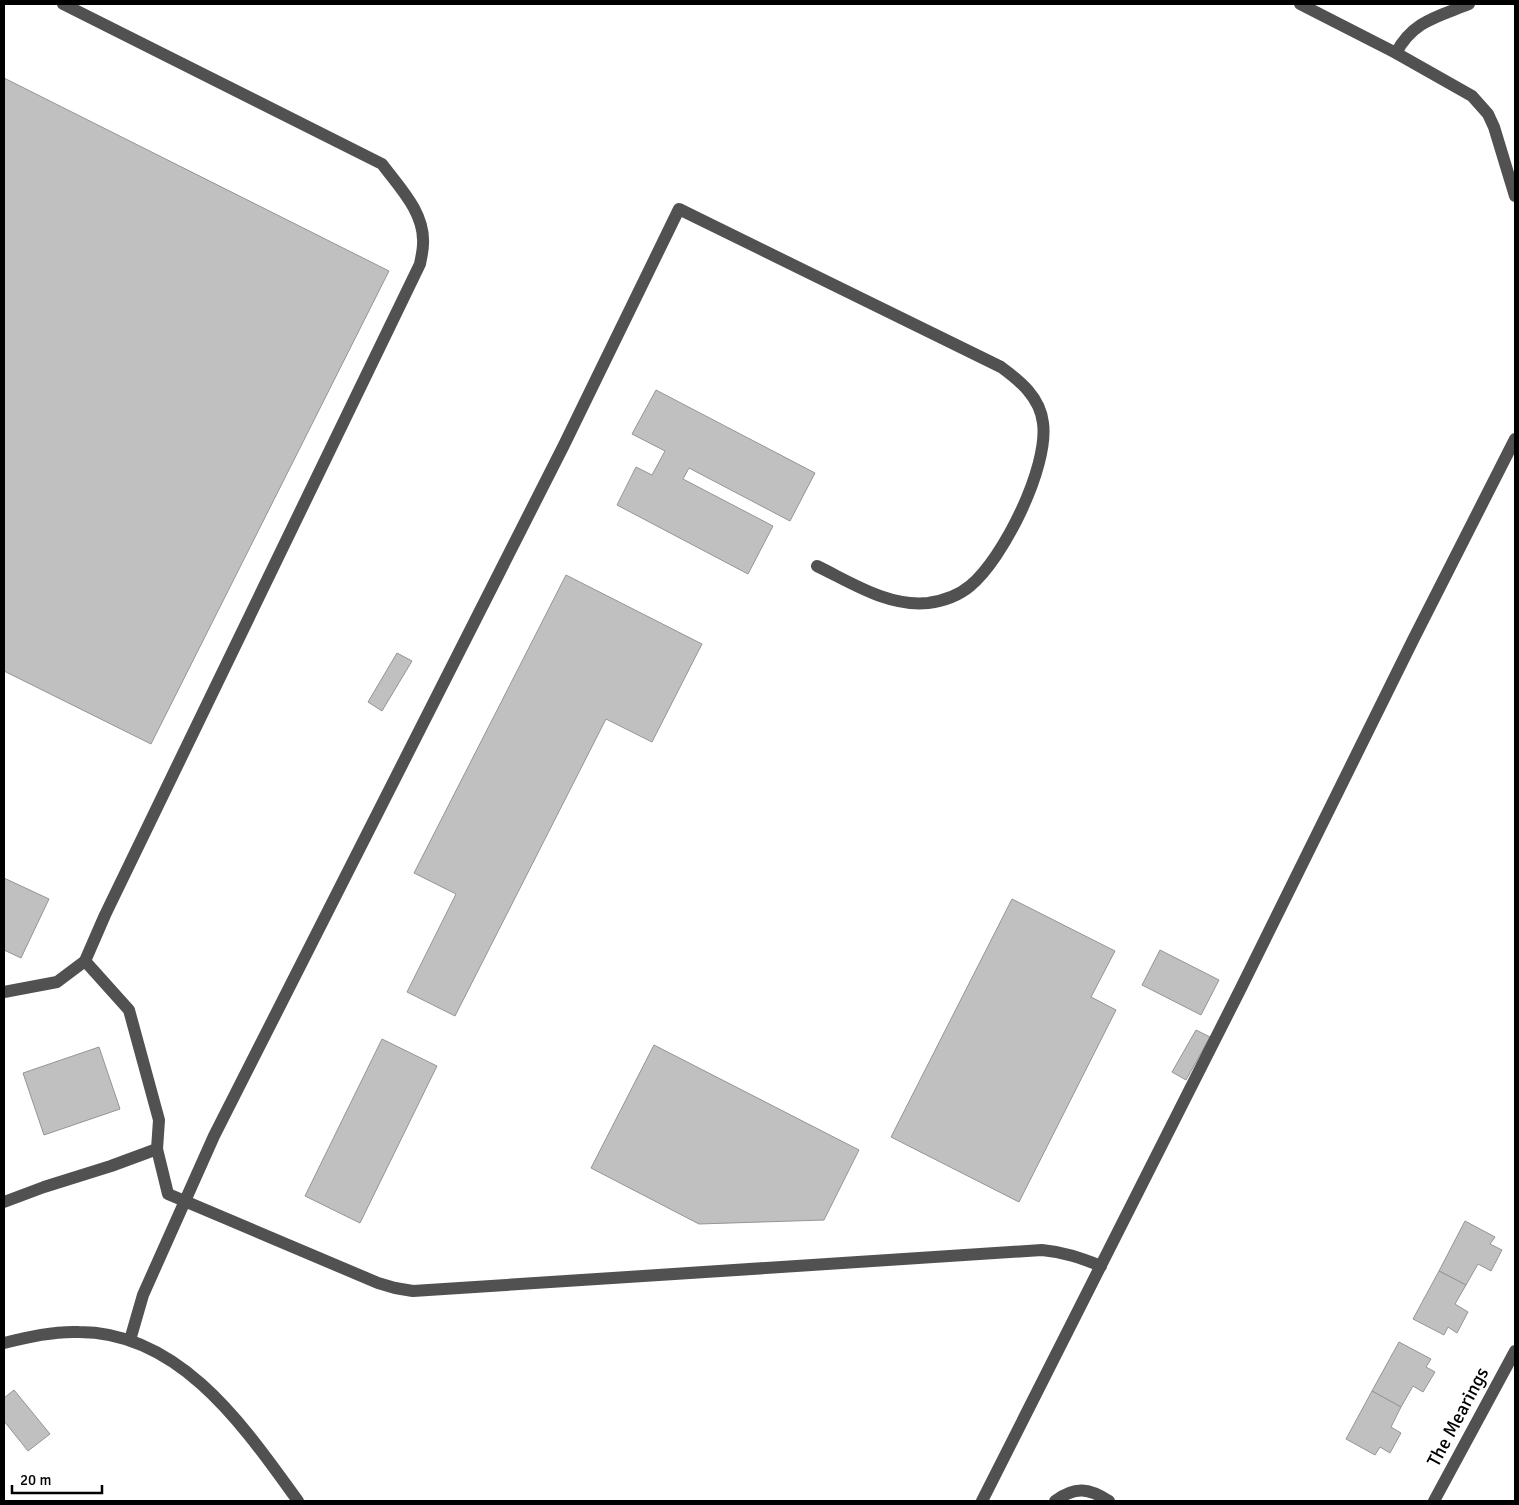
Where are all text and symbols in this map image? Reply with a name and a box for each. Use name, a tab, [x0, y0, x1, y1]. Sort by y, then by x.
street label: The Mearings	[1422, 1363, 1494, 1471]
scale bar	[12, 1462, 102, 1494]
text: 20 m	[20, 1471, 51, 1489]

